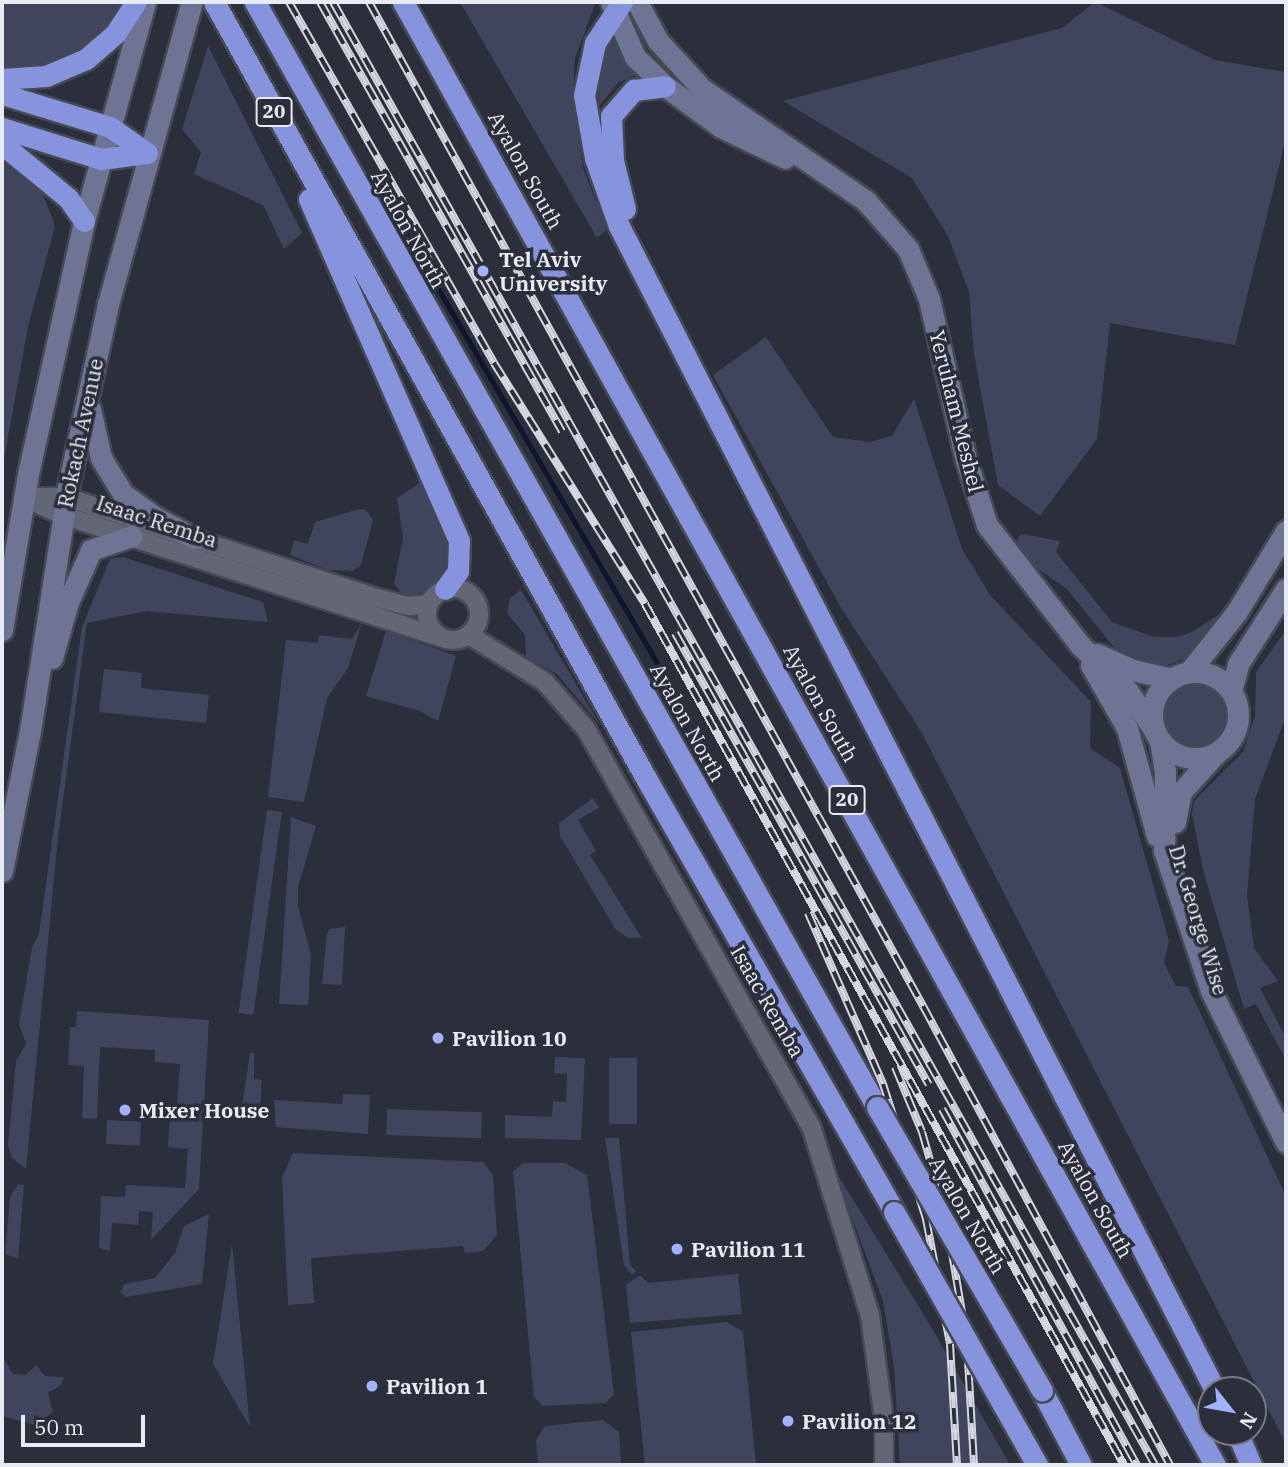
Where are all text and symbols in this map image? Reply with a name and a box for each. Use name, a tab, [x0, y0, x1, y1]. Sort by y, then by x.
road number: 20	[255, 96, 293, 128]
street label: Ayalon South	[483, 107, 569, 233]
street label: Ayalon North	[366, 166, 452, 292]
place label: Tel Aviv University	[499, 246, 607, 296]
marker: Tel Aviv University	[473, 261, 493, 281]
street label: Yeruham Meshel	[925, 328, 989, 494]
street label: Rokach Avenue	[52, 356, 108, 510]
street label: Isaac Remba	[93, 490, 221, 552]
street label: Ayalon South	[778, 640, 864, 766]
street label: Ayalon North	[645, 659, 731, 785]
road number: 20	[828, 785, 866, 816]
street label: Dr. George Wise	[1164, 842, 1234, 998]
street label: Isaac Remba	[726, 940, 810, 1062]
place label: Pavilion 10	[452, 1025, 567, 1051]
marker: Pavilion 10	[430, 1030, 446, 1046]
place label: Mixer House	[139, 1097, 269, 1123]
marker: Mixer House	[117, 1102, 133, 1118]
street label: Ayalon South	[1053, 1136, 1139, 1262]
street label: Ayalon North	[924, 1152, 1012, 1278]
place label: Pavilion 11	[691, 1236, 806, 1262]
marker: Pavilion 11	[669, 1241, 685, 1257]
place label: Pavilion 1	[386, 1373, 488, 1399]
north arrow	[1197, 1376, 1267, 1446]
marker: Pavilion 1	[364, 1378, 380, 1394]
scale bar	[24, 1400, 149, 1444]
place label: Pavilion 12	[802, 1408, 917, 1434]
text: N	[1234, 1408, 1262, 1433]
text: 50 m	[34, 1413, 84, 1441]
marker: Pavilion 12	[780, 1413, 796, 1429]

